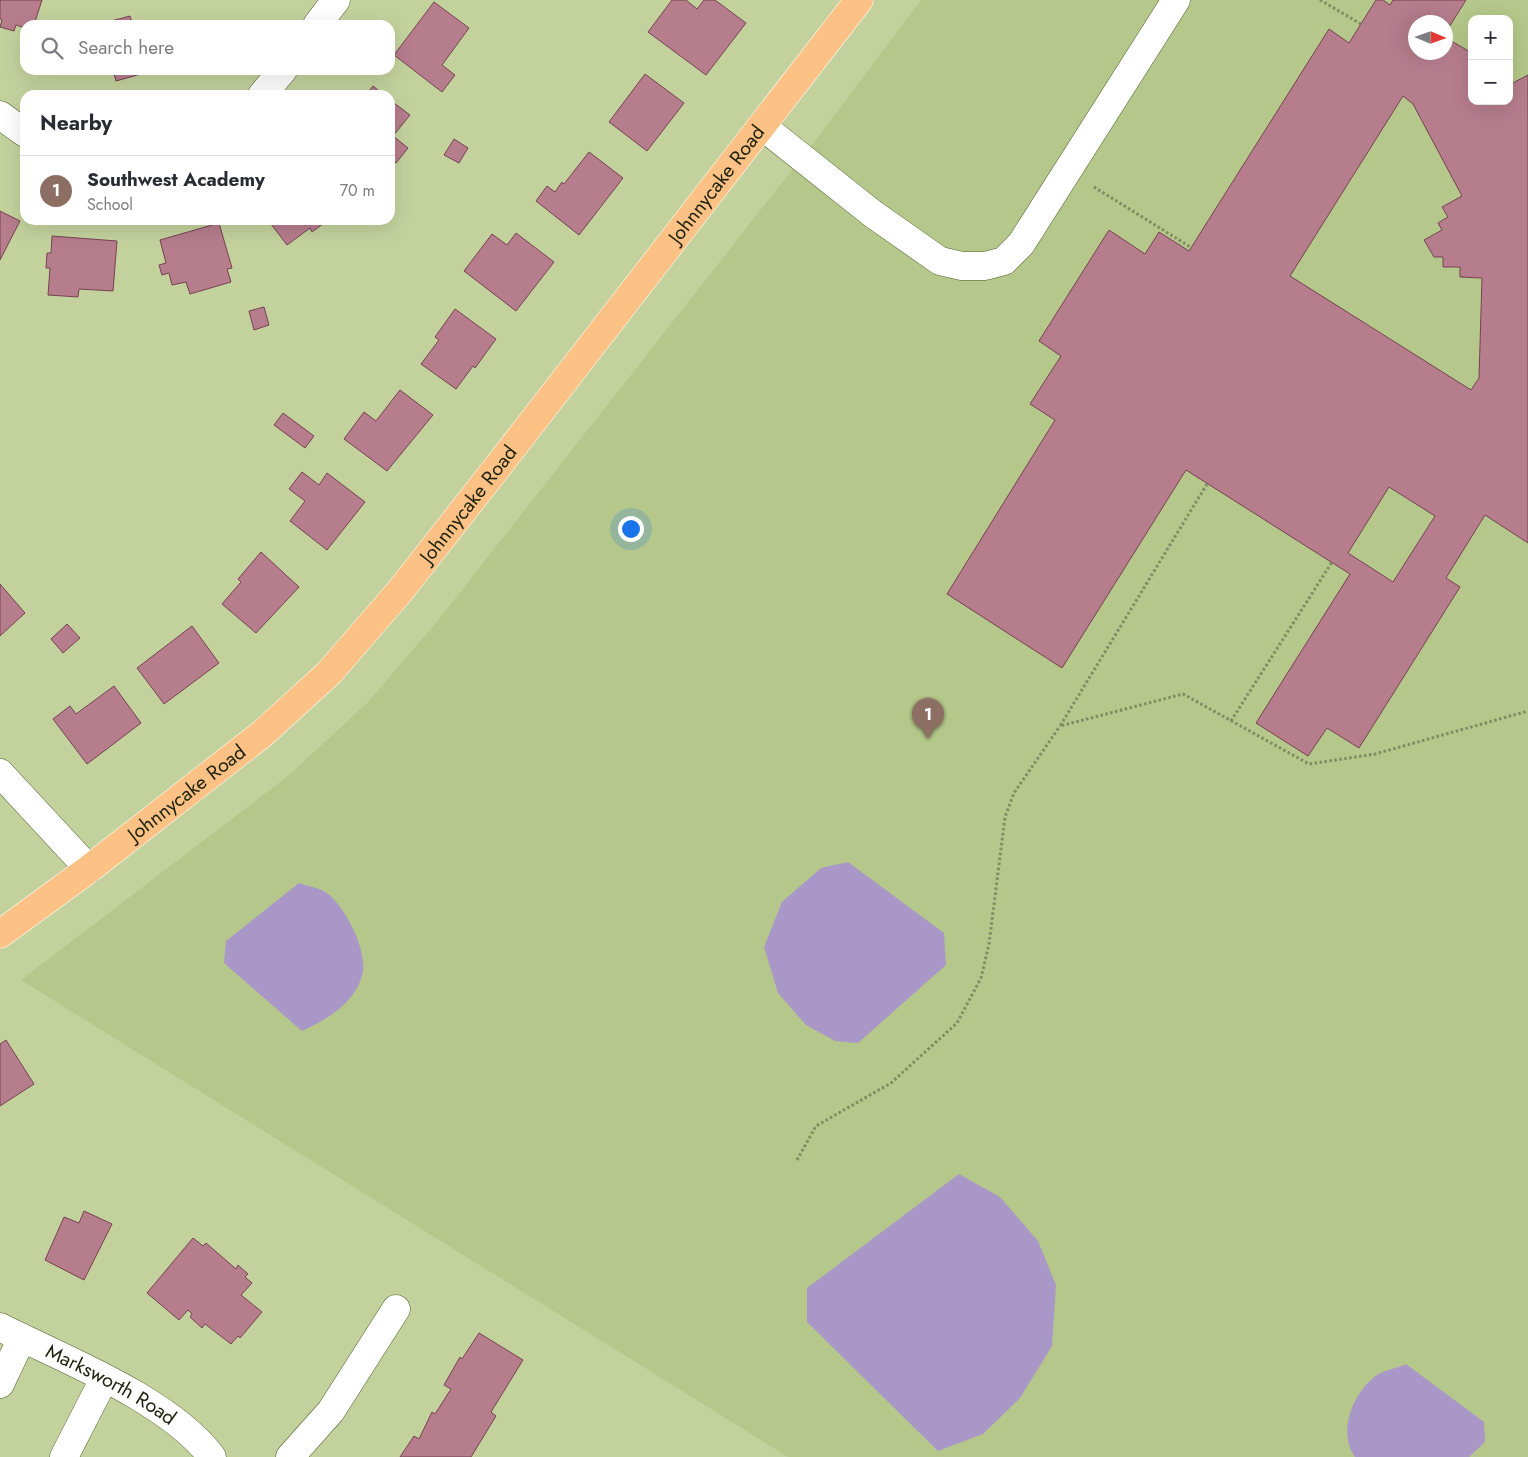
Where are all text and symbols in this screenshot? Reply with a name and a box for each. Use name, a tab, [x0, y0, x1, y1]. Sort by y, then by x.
north arrow	[1408, 15, 1453, 60]
map controls	[1468, 15, 1513, 105]
button: +	[1468, 15, 1513, 60]
search box	[20, 20, 395, 75]
icon: search	[38, 34, 66, 62]
text: Search here	[78, 34, 174, 61]
button: −	[1468, 60, 1513, 105]
text: Nearby	[40, 108, 112, 138]
street label: Johnnycake Road	[660, 119, 772, 252]
text: Southwest Academy	[87, 166, 265, 193]
text: 1	[52, 179, 60, 202]
text: 70 m	[340, 179, 375, 202]
text: School	[87, 193, 133, 216]
street label: Johnnycake Road	[411, 439, 524, 572]
your location	[618, 516, 644, 542]
pin: 1	[912, 698, 944, 739]
street label: Johnnycake Road	[119, 738, 252, 850]
street label: Marksworth Road	[41, 1337, 182, 1432]

